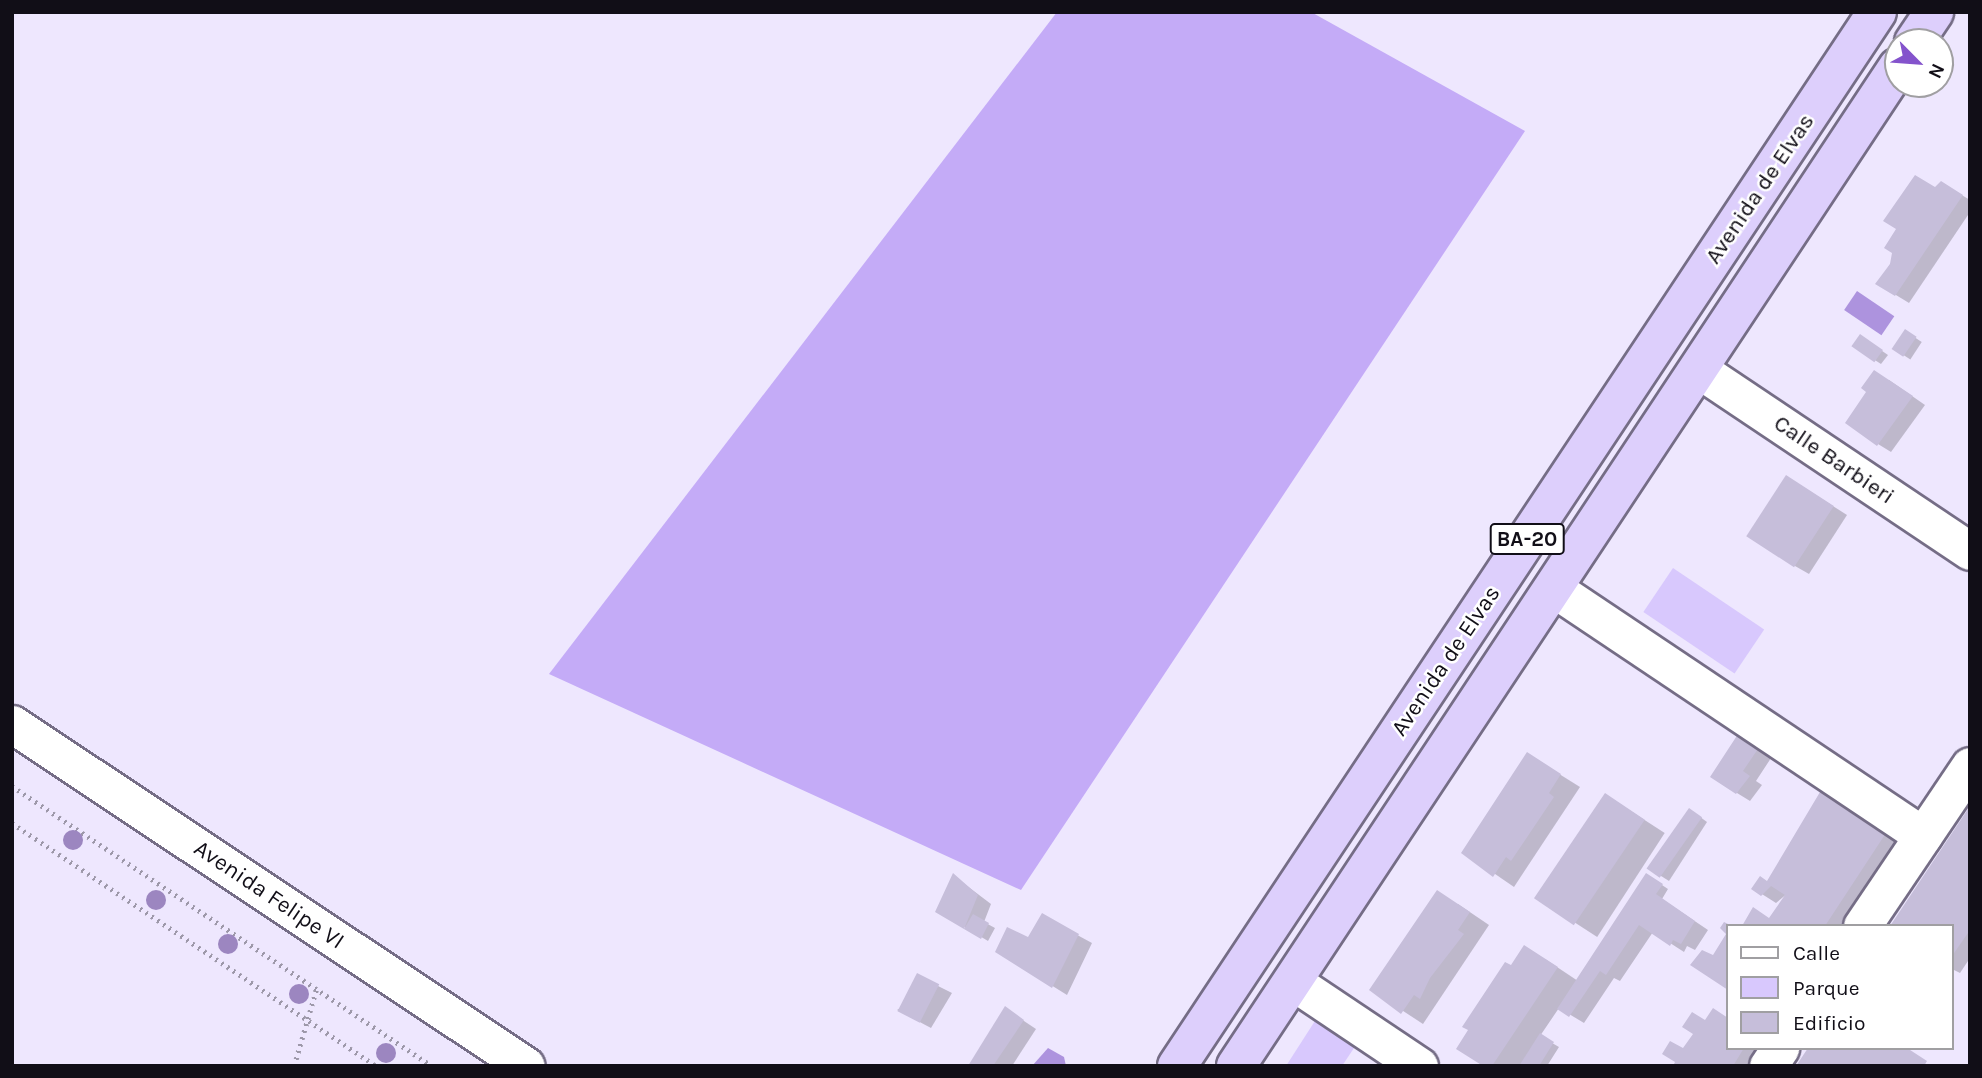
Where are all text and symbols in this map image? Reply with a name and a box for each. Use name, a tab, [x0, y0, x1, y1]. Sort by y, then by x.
north arrow	[1884, 28, 1954, 98]
text: N	[1923, 60, 1949, 82]
street label: Avenida de Elvas	[1700, 109, 1820, 269]
street label: Calle Barbieri	[1768, 410, 1900, 510]
road number: BA-20	[1488, 522, 1566, 556]
street label: Avenida de Elvas	[1386, 581, 1506, 741]
street label: Avenida Felipe VI	[189, 835, 349, 955]
legend	[1727, 924, 1954, 1050]
text: Calle	[1793, 941, 1840, 965]
text: Parque	[1793, 976, 1860, 1000]
text: Edificio	[1793, 1011, 1866, 1035]

